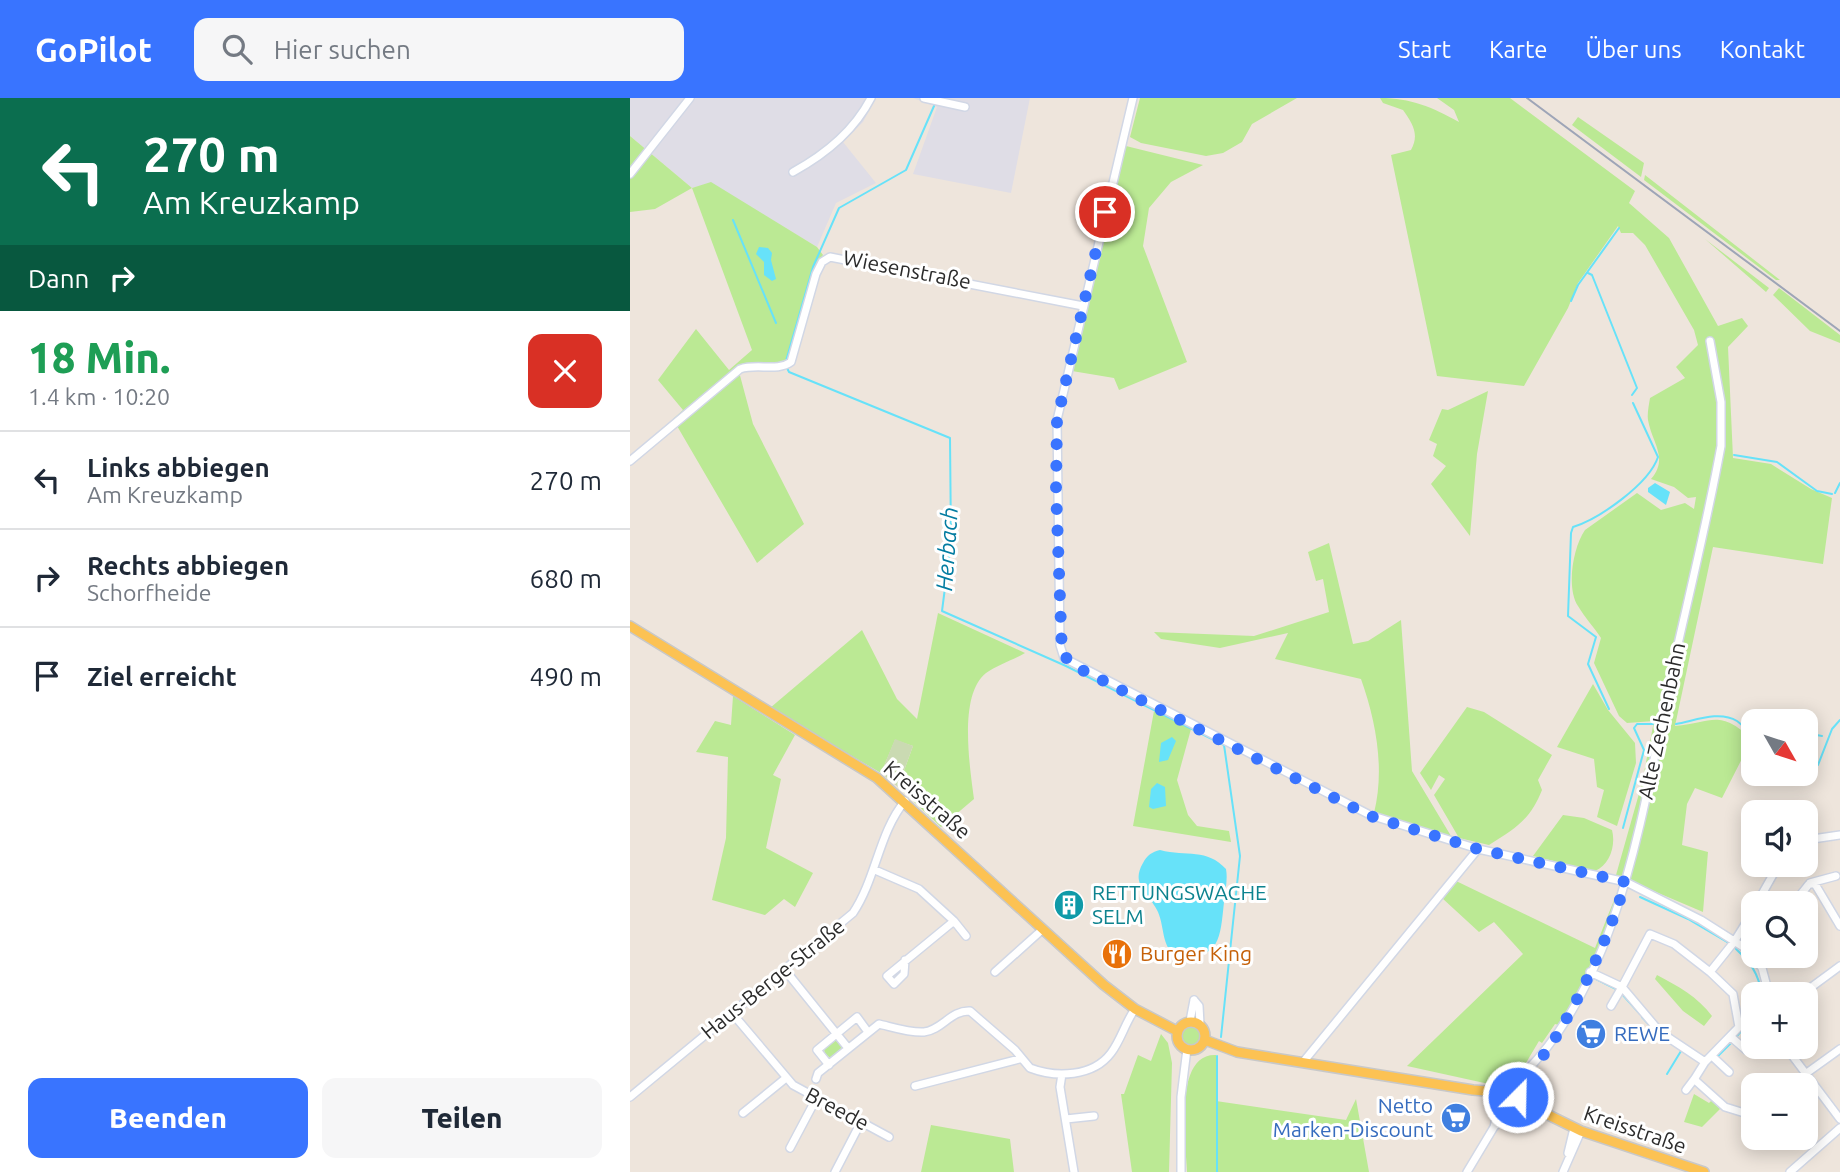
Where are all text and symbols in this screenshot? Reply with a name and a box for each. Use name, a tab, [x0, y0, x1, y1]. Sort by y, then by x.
search box	[194, 18, 684, 81]
icon: search	[218, 30, 256, 68]
text: GoPilot	[35, 31, 152, 68]
text: Hier suchen	[274, 35, 411, 64]
text: Start	[1398, 36, 1451, 63]
text: Karte	[1489, 36, 1548, 63]
text: Über uns	[1586, 36, 1682, 63]
text: Kontakt	[1720, 36, 1805, 63]
icon: left	[28, 126, 119, 217]
text: 270 m	[143, 126, 280, 181]
pin	[1075, 182, 1135, 242]
text: Am Kreuzkamp	[143, 184, 360, 220]
icon: arrive	[1086, 193, 1124, 231]
street label: Wiesenstraße	[841, 245, 973, 293]
icon: right	[103, 259, 141, 297]
text: Dann	[28, 264, 89, 293]
text: 18 Min.	[28, 334, 170, 381]
button: close	[528, 334, 602, 408]
text: 1.4 km · 10:20	[28, 384, 170, 409]
text: Links abbiegen	[87, 453, 270, 482]
icon: left	[28, 461, 66, 499]
text: 270 m	[530, 466, 602, 495]
text: Am Kreuzkamp	[87, 482, 243, 507]
water label: Herbach	[931, 506, 962, 592]
text: Rechts abbiegen	[87, 551, 289, 580]
icon: right	[28, 559, 66, 597]
text: 680 m	[530, 564, 602, 593]
text: Schorfheide	[87, 580, 211, 605]
street label: Alte Zechenbahn	[1633, 640, 1689, 801]
icon: arrive	[28, 657, 66, 695]
text: Ziel erreicht	[87, 662, 237, 691]
text: 490 m	[530, 662, 602, 691]
north arrow	[1741, 709, 1818, 786]
map controls	[1741, 709, 1818, 1150]
street label: Kreisstraße	[879, 755, 976, 843]
button: sound	[1741, 800, 1818, 877]
place label: RETTUNGSWACHE SELM	[1092, 880, 1267, 928]
building icon: RETTUNGSWACHE SELM	[1052, 888, 1086, 922]
button: search	[1741, 891, 1818, 968]
street label: Haus-Berge-Straße	[696, 913, 849, 1043]
restaurant icon: Burger King	[1100, 937, 1134, 971]
place label: Burger King	[1140, 941, 1252, 965]
button: +	[1741, 982, 1818, 1059]
supermarket icon: REWE	[1574, 1017, 1608, 1051]
place label: REWE	[1614, 1021, 1670, 1045]
position arrow	[1481, 1060, 1555, 1134]
button: −	[1741, 1073, 1818, 1150]
button: Beenden	[28, 1078, 308, 1158]
button: Teilen	[322, 1078, 602, 1158]
street label: Breede	[802, 1081, 873, 1135]
place label: Netto Marken-Discount	[1273, 1093, 1433, 1141]
street label: Kreisstraße	[1581, 1100, 1690, 1158]
supermarket icon: Netto Marken-Discount	[1439, 1101, 1473, 1135]

